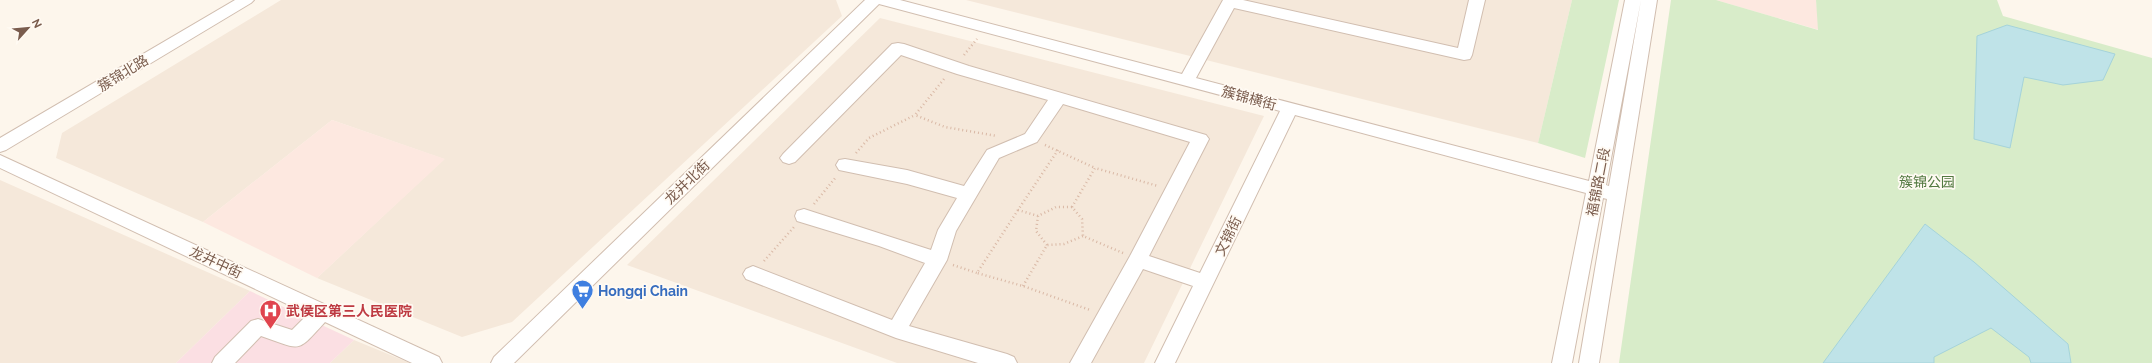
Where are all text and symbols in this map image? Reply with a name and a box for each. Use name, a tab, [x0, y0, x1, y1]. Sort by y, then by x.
north arrow	[8, 8, 48, 48]
text: N	[29, 17, 44, 30]
street label: 簇锦北路	[95, 52, 151, 94]
street label: 簇锦横街	[1220, 83, 1278, 113]
street label: 福锦路二段	[1583, 146, 1613, 218]
street label: 龙井北街	[661, 157, 713, 207]
park label: 簇锦公园	[1899, 174, 1955, 190]
street label: 文锦街	[1212, 214, 1244, 258]
street label: 龙井中街	[187, 243, 245, 281]
supermarket icon: Hongqi Chain	[569, 278, 595, 311]
place label: Hongqi Chain	[598, 283, 688, 299]
hospital icon: 武侯区第三人民医院	[258, 298, 284, 331]
place label: 武侯区第三人民医院	[286, 303, 412, 319]

